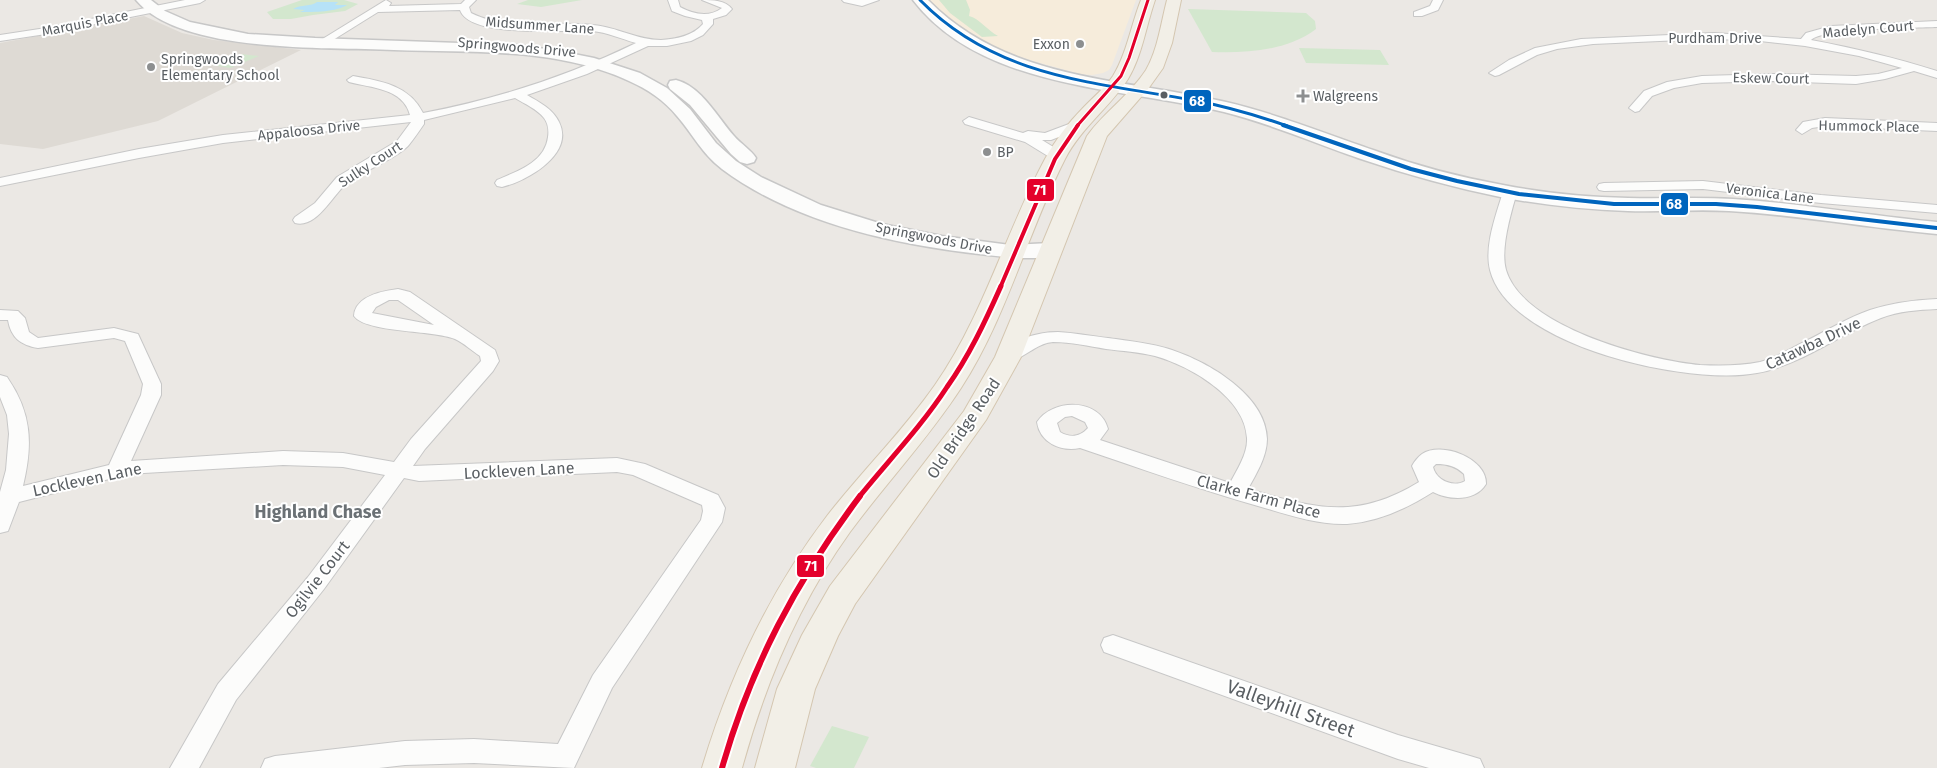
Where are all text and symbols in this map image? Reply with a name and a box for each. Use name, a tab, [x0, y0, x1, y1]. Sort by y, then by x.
street label: Marquis Place	[40, 7, 130, 40]
street label: Midsummer Lane	[485, 13, 595, 38]
street label: Madelyn Court	[1822, 17, 1915, 42]
street label: Purdham Drive	[1668, 30, 1762, 47]
street label: Springwoods Drive	[457, 34, 577, 61]
place label: Exxon	[1033, 36, 1070, 53]
marker: Exxon	[1074, 38, 1086, 50]
place label: Springwoods Elementary School	[161, 51, 279, 84]
marker: Springwoods Elementary School	[145, 61, 157, 73]
street label: Eskew Court	[1732, 69, 1810, 88]
place label: Walgreens	[1313, 88, 1378, 105]
line badge: 68	[1183, 89, 1212, 113]
unlabelled marker	[1159, 90, 1169, 100]
marker: Walgreens	[1297, 90, 1309, 102]
text: 68	[1189, 93, 1205, 110]
street label: Appaloosa Drive	[257, 117, 361, 144]
street label: Hummock Place	[1818, 117, 1920, 136]
street label: Sulky Court	[335, 137, 406, 191]
place label: BP	[997, 144, 1014, 161]
marker: BP	[981, 146, 993, 158]
line badge: 71	[1026, 178, 1055, 202]
street label: Veronica Lane	[1725, 180, 1815, 207]
text: 71	[1034, 182, 1046, 199]
line badge: 68	[1660, 192, 1689, 216]
text: 68	[1666, 196, 1682, 213]
street label: Springwoods Drive	[874, 219, 994, 258]
street label: Catawba Drive	[1762, 313, 1864, 374]
street label: Old Bridge Road	[923, 374, 1004, 482]
street label: Lockleven Lane	[463, 458, 575, 483]
street label: Lockleven Lane	[31, 459, 143, 500]
street label: Clarke Farm Place	[1195, 471, 1323, 522]
district label: Highland Chase	[255, 501, 381, 523]
street label: Ogilvie Court	[281, 537, 354, 622]
line badge: 71	[796, 554, 825, 578]
text: 71	[805, 558, 817, 575]
street label: Valleyhill Street	[1224, 675, 1358, 742]

